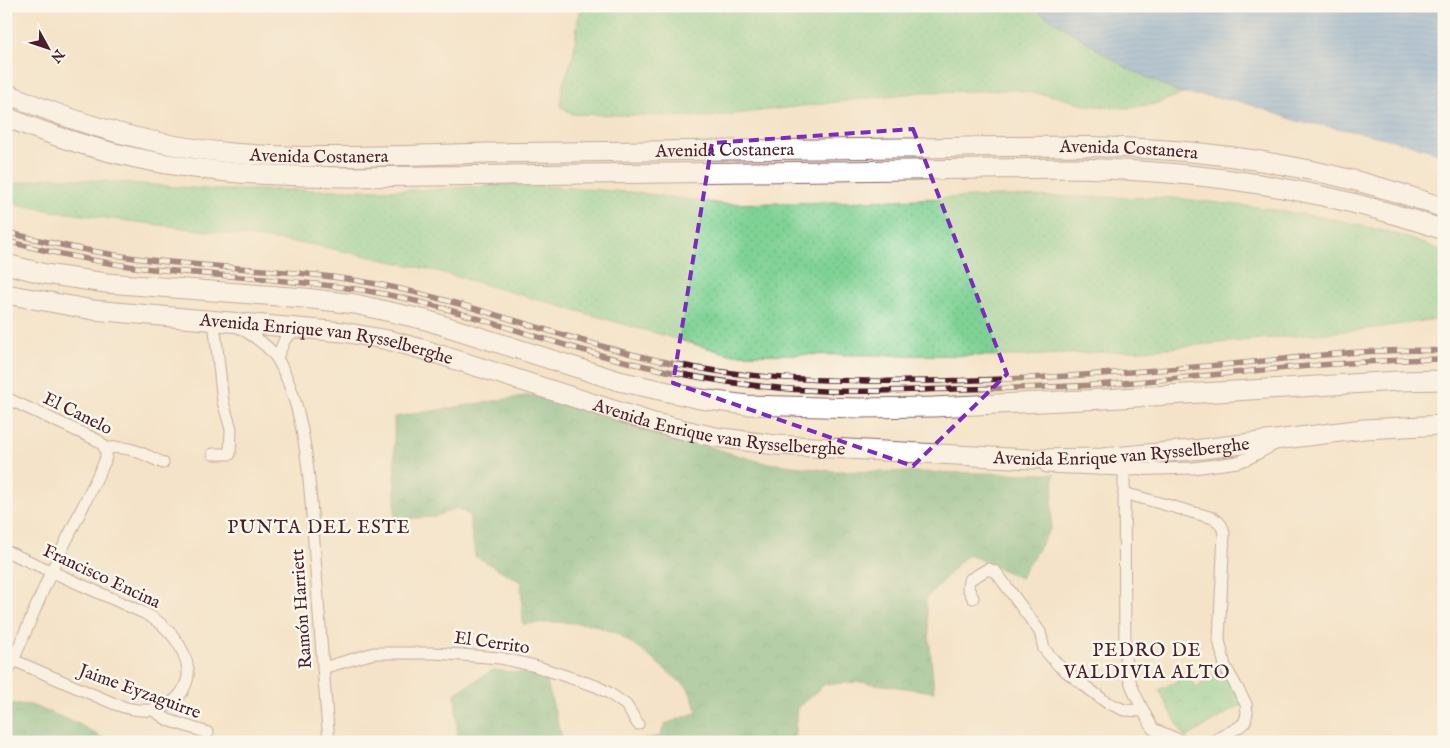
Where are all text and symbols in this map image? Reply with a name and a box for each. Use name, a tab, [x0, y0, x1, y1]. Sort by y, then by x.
north arrow	[22, 22, 72, 72]
text: N	[46, 45, 69, 66]
street label: Avenida Costanera	[1059, 136, 1199, 166]
street label: Avenida Costanera	[654, 139, 795, 164]
street label: Avenida Costanera	[248, 144, 389, 170]
street label: Avenida Enrique van Rysselberghe	[198, 309, 456, 371]
street label: El Canelo	[39, 388, 116, 441]
street label: Avenida Enrique van Rysselberghe	[589, 394, 846, 462]
street label: Avenida Enrique van Rysselberghe	[992, 433, 1251, 472]
district label: PUNTA DEL ESTE	[227, 516, 411, 540]
street label: Francisco Encina	[39, 540, 164, 615]
street label: Ramón Harriett	[287, 548, 318, 670]
street label: El Cerrito	[452, 627, 531, 660]
district label: PEDRO DE VALDIVIA ALTO	[1063, 639, 1230, 685]
street label: Jaime Eyzaguirre	[73, 659, 204, 725]

